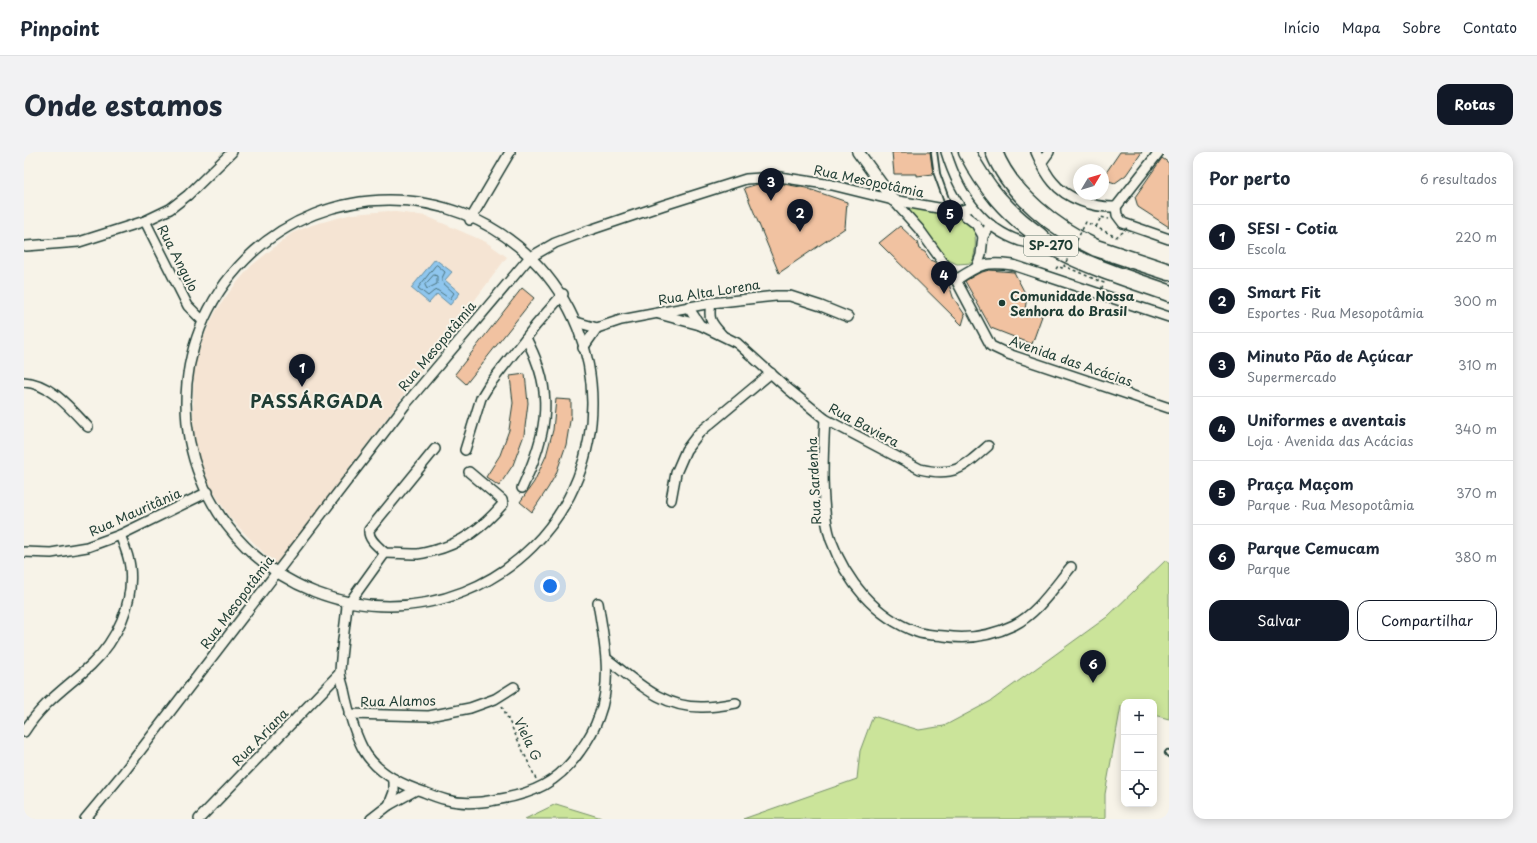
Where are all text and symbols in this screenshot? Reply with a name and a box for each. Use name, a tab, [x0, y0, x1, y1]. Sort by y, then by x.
text: Pinpoint	[20, 14, 100, 42]
text: Início	[1284, 17, 1320, 38]
text: Mapa	[1342, 17, 1380, 38]
text: Sobre	[1402, 17, 1441, 38]
text: Contato	[1463, 17, 1517, 38]
text: Onde estamos	[24, 83, 223, 126]
button: Rotas	[1437, 84, 1513, 125]
street label: Rua Mesopotâmia	[812, 160, 926, 201]
north arrow	[1073, 164, 1109, 200]
text: Por perto	[1209, 165, 1290, 191]
pin: 3	[758, 168, 784, 201]
text: 6 resultados	[1420, 169, 1497, 188]
pin: 2	[787, 199, 813, 232]
pin: 5	[937, 200, 963, 233]
text: SESI - Cotia	[1247, 216, 1338, 239]
street label: Rua Angulo	[154, 221, 203, 294]
text: 1	[1219, 227, 1225, 246]
text: 220 m	[1455, 227, 1497, 246]
road number: SP-270	[1024, 236, 1078, 256]
text: Escola	[1247, 239, 1286, 258]
pin: 4	[931, 261, 957, 294]
street label: Rua Alta Lorena	[657, 274, 762, 309]
text: Smart Fit	[1247, 280, 1321, 303]
place label: Comunidade Nossa Senhora do Brasil	[1010, 286, 1135, 320]
text: 2	[1217, 291, 1227, 310]
text: 300 m	[1453, 291, 1497, 310]
street label: Rua Mesopotâmia	[393, 296, 480, 395]
marker: Comunidade Nossa Senhora do Brasil	[997, 298, 1007, 308]
text: Esportes · Rua Mesopotâmia	[1247, 303, 1424, 322]
street label: Avenida das Acácias	[1007, 331, 1135, 391]
text: Minuto Pão de Açúcar	[1247, 344, 1413, 367]
pin: 1	[289, 354, 315, 387]
text: 3	[1218, 355, 1226, 374]
text: 310 m	[1458, 355, 1497, 374]
text: Supermercado	[1247, 367, 1337, 386]
district label: PASSÁRGADA	[250, 388, 384, 414]
street label: Rua Baviera	[826, 398, 903, 451]
text: Uniformes e aventais	[1247, 408, 1406, 431]
text: 4	[1218, 419, 1226, 438]
text: 340 m	[1454, 419, 1497, 438]
text: Loja · Avenida das Acácias	[1247, 431, 1413, 450]
street label: Rua Sardenha	[802, 436, 825, 525]
text: Praça Maçom	[1247, 472, 1354, 495]
street label: Rua Mauritânia	[86, 483, 184, 540]
text: 5	[1218, 483, 1226, 502]
text: 370 m	[1456, 483, 1497, 502]
text: Parque · Rua Mesopotâmia	[1247, 495, 1414, 514]
text: Parque Cemucam	[1247, 536, 1380, 559]
text: 6	[1217, 547, 1227, 566]
text: 380 m	[1454, 547, 1497, 566]
street label: Rua Mesopotâmia	[195, 551, 278, 652]
text: Parque	[1247, 559, 1290, 578]
your location	[540, 576, 560, 596]
button: Salvar	[1209, 600, 1349, 641]
button: Compartilhar	[1357, 600, 1497, 641]
pin: 6	[1080, 650, 1106, 683]
street label: Rua Alamos	[360, 690, 436, 711]
map controls	[1121, 699, 1157, 807]
button: +	[1121, 699, 1157, 735]
street label: Rua Ariana	[227, 703, 293, 770]
street label: Viela G	[510, 714, 547, 764]
button: −	[1121, 735, 1157, 771]
button: locate	[1121, 771, 1157, 807]

